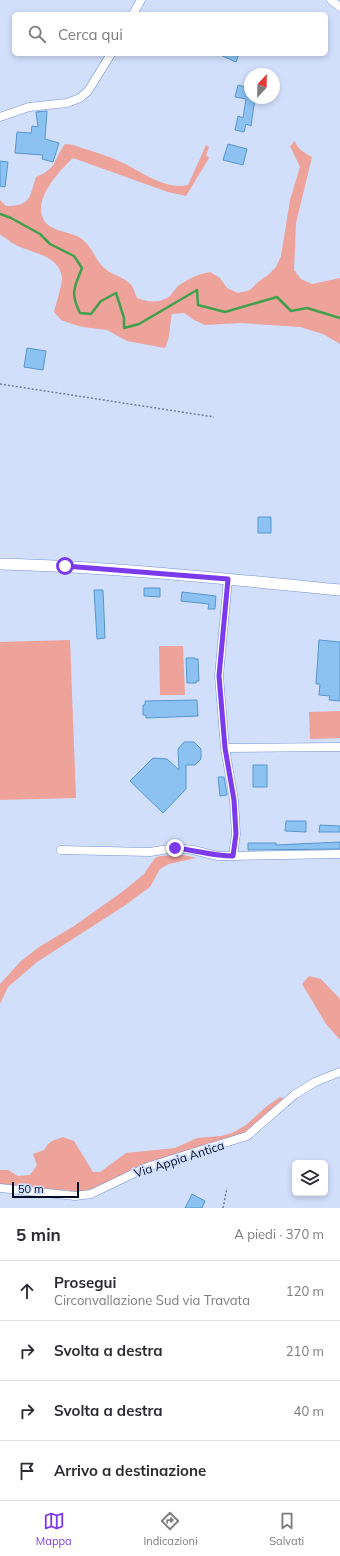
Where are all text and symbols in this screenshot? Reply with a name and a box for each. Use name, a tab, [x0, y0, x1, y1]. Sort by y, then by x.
search box	[12, 12, 328, 56]
icon: search	[26, 23, 48, 45]
text: Cerca qui	[58, 25, 123, 44]
north arrow	[244, 68, 280, 104]
route start	[56, 557, 74, 575]
route end	[166, 839, 184, 857]
street label: Via Appia Antica	[132, 1137, 226, 1181]
map controls	[292, 1160, 328, 1196]
button: layers	[292, 1160, 328, 1196]
scale bar	[12, 1180, 79, 1199]
text: 50 m	[18, 1182, 44, 1196]
text: 5 min	[16, 1224, 61, 1245]
text: A piedi · 370 m	[234, 1226, 324, 1242]
text: Prosegui	[54, 1273, 116, 1292]
icon: ahead	[16, 1280, 38, 1302]
text: 120 m	[286, 1283, 324, 1299]
text: Circonvallazione Sud via Travata	[54, 1292, 250, 1308]
icon: right	[16, 1340, 38, 1362]
text: Svolta a destra	[54, 1341, 163, 1360]
text: 210 m	[286, 1343, 324, 1359]
icon: right	[16, 1400, 38, 1422]
text: Svolta a destra	[54, 1401, 163, 1420]
text: 40 m	[294, 1403, 324, 1419]
icon: arrive	[16, 1460, 38, 1482]
text: Arrivo a destinazione	[54, 1461, 206, 1480]
tab: Mappa	[36, 1510, 72, 1548]
tab: Indicazioni	[143, 1510, 198, 1548]
tab: Salvati	[269, 1510, 304, 1548]

